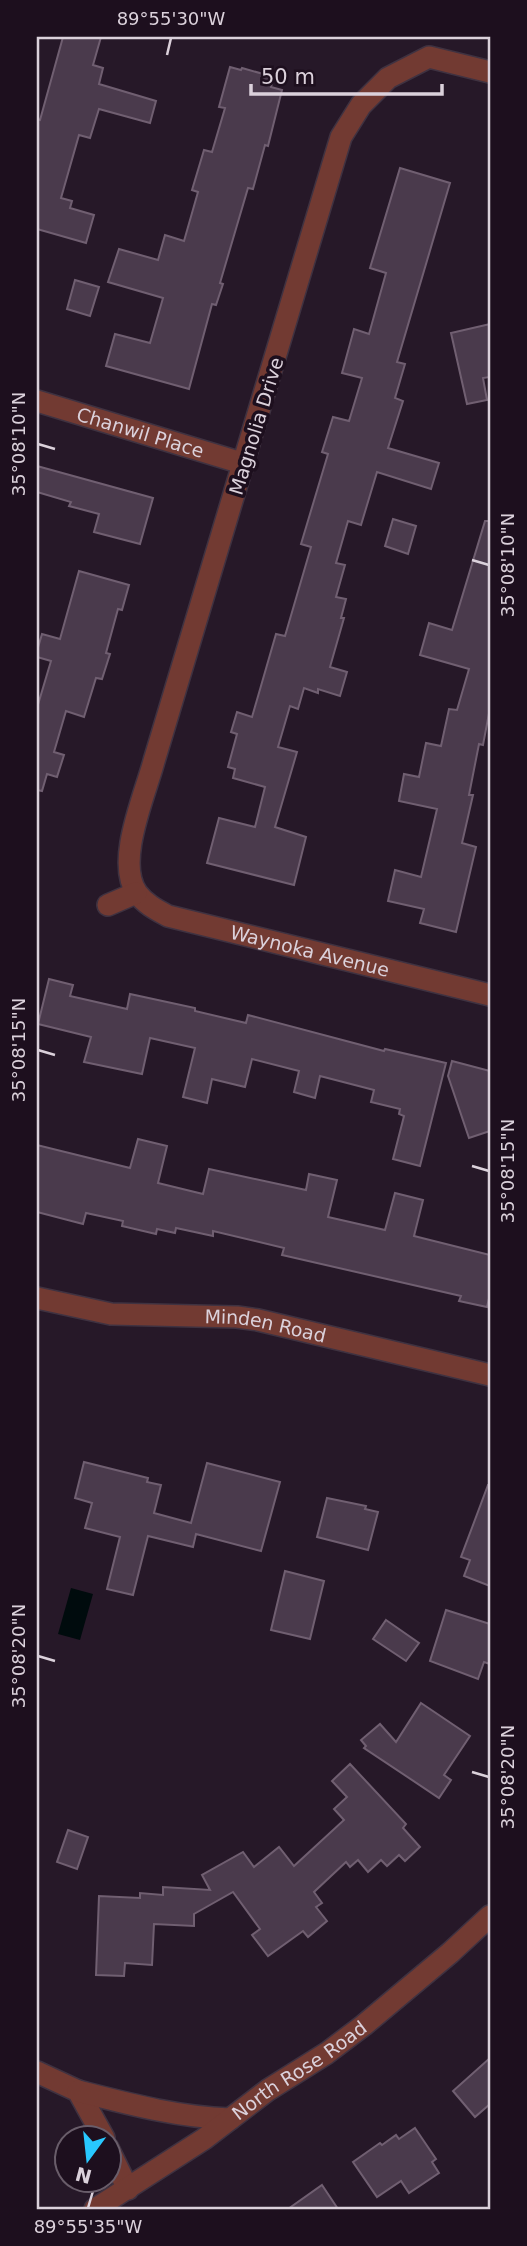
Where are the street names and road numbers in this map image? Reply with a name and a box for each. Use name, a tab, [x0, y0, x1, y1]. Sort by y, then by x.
street label: Magnolia Drive	[225, 355, 287, 497]
street label: Chanwil Place	[74, 403, 207, 462]
street label: Waynoka Avenue	[228, 921, 392, 981]
street label: Minden Road	[204, 1305, 328, 1347]
street label: North Rose Road	[228, 2016, 371, 2125]

